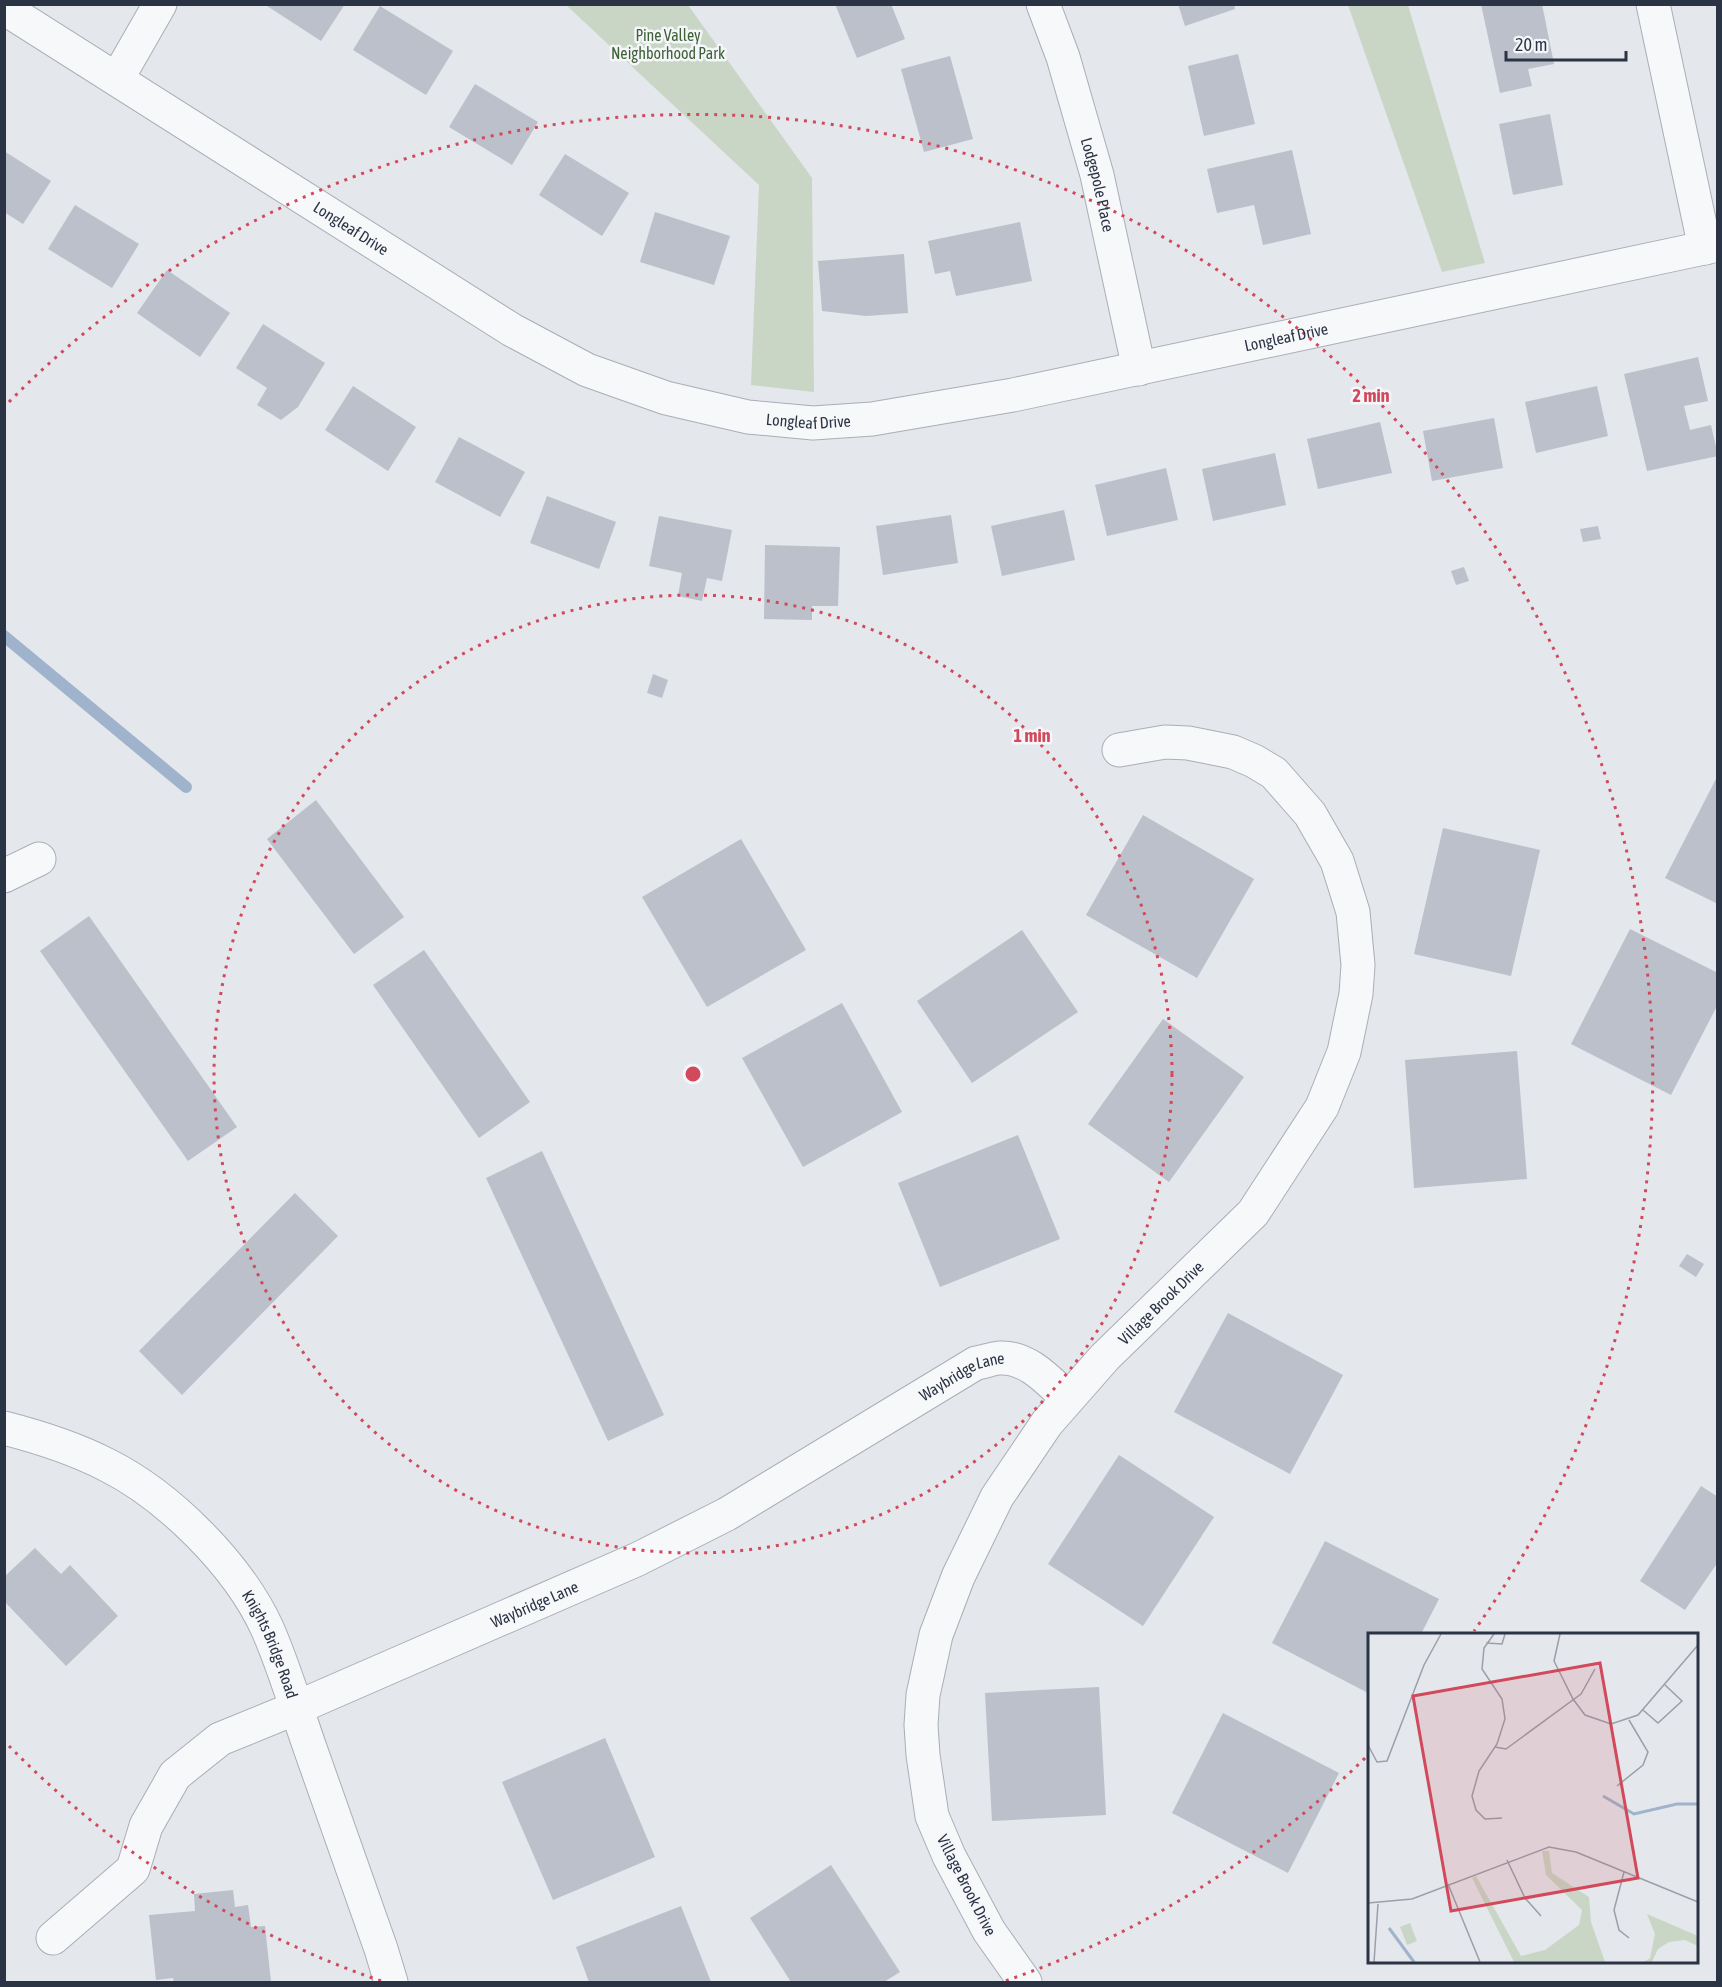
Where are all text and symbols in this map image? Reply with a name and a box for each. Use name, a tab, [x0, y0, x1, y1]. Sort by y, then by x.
scale bar	[1506, 24, 1626, 62]
park label: Pine Valley Neighborhood Park	[611, 26, 725, 63]
text: 20 m	[1515, 34, 1547, 55]
street label: Lodgepole Place	[1078, 135, 1118, 233]
street label: Longleaf Drive	[310, 198, 392, 258]
street label: Longleaf Drive	[1243, 319, 1329, 355]
text: 2 min	[1353, 385, 1390, 406]
street label: Longleaf Drive	[765, 410, 851, 432]
text: 1 min	[1014, 725, 1051, 746]
centre of rings	[683, 1064, 703, 1084]
street label: Village Brook Drive	[1115, 1258, 1207, 1348]
street label: Waybridge Lane	[916, 1349, 1005, 1404]
street label: Waybridge Lane	[488, 1577, 581, 1631]
street label: Knights Bridge Road	[239, 1587, 302, 1701]
inset map	[1368, 1633, 1698, 1963]
street label: Village Brook Drive	[933, 1831, 1000, 1939]

